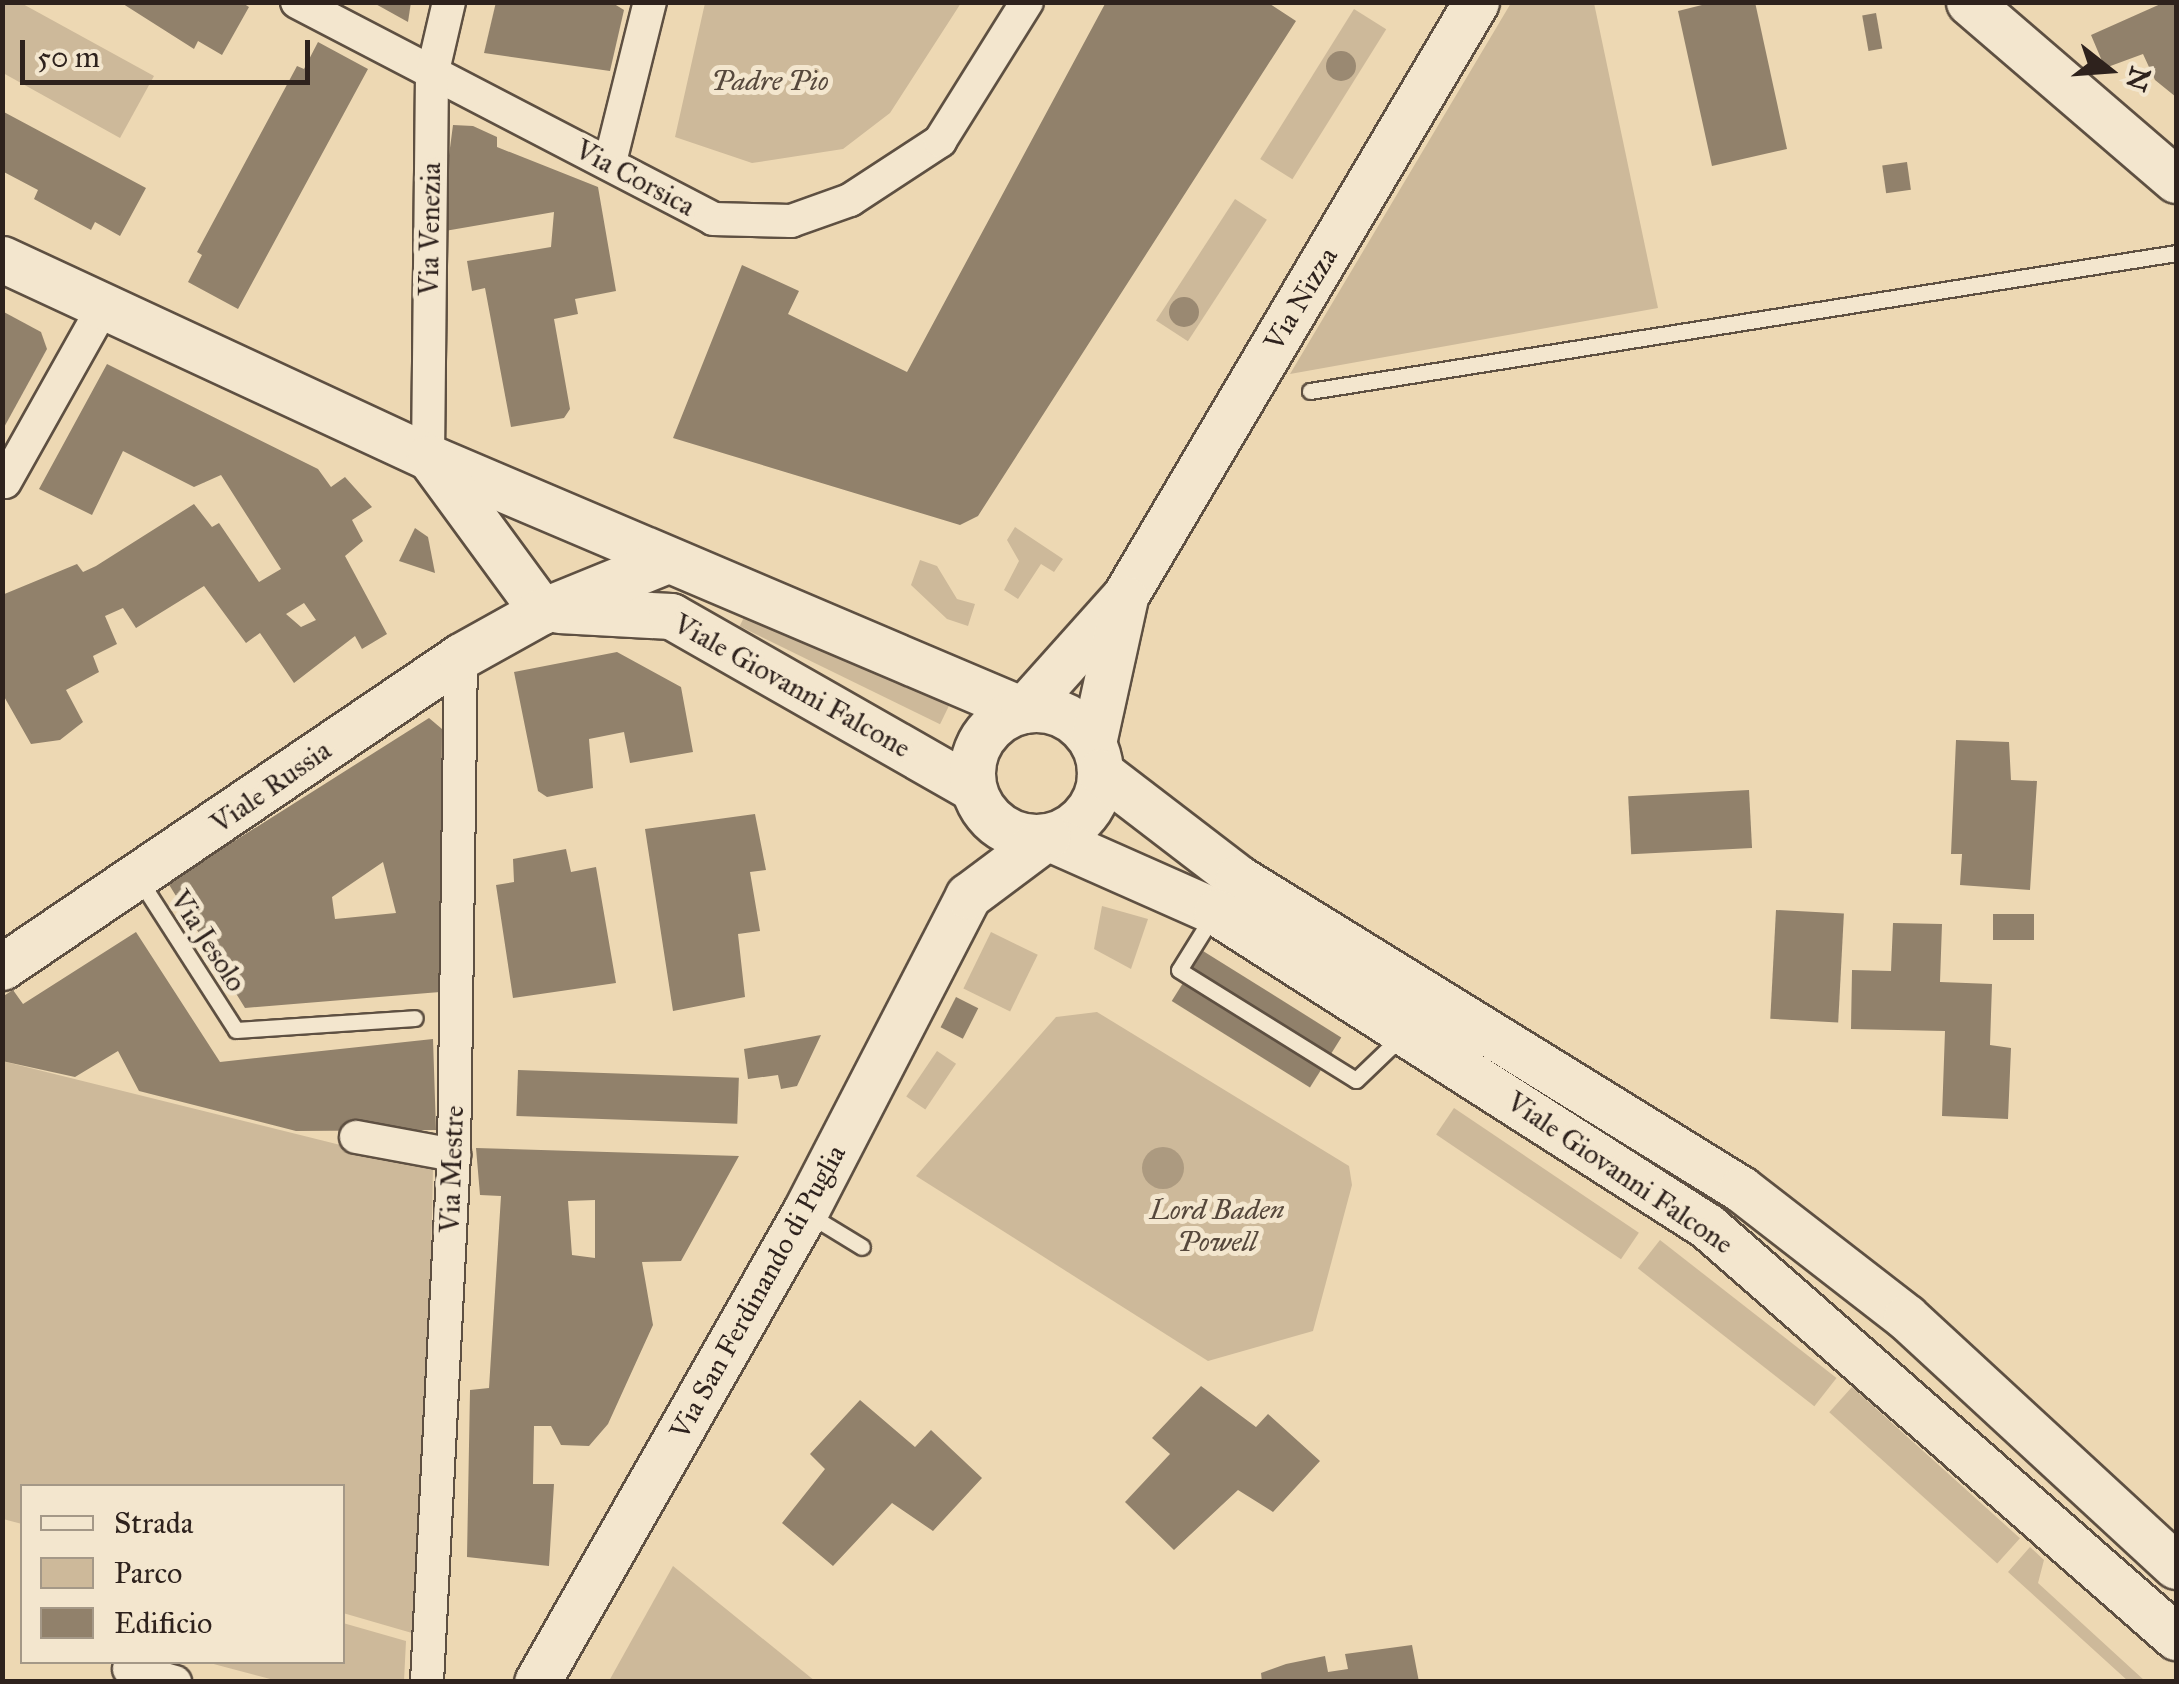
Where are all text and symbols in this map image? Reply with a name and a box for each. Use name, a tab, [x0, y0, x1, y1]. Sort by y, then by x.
scale bar	[25, 20, 315, 82]
north arrow	[2059, 20, 2159, 120]
text: 50 m	[37, 39, 100, 75]
text: N	[2118, 62, 2158, 95]
park label: Padre Pio	[711, 64, 829, 98]
street label: Via Corsica	[570, 133, 700, 223]
street label: Via Venezia	[412, 162, 448, 296]
street label: Via Nizza	[1257, 241, 1345, 357]
street label: Viale Giovanni Falcone	[668, 607, 916, 765]
street label: Viale Russia	[205, 734, 337, 840]
street label: Via Jesolo	[163, 884, 253, 998]
street label: Viale Giovanni Falcone	[1501, 1085, 1739, 1261]
street label: Via Mestre	[433, 1105, 471, 1233]
street label: Via San Ferdinando di Puglia	[663, 1139, 853, 1445]
park label: Lord Baden Powell	[1150, 1193, 1284, 1259]
legend	[20, 1484, 345, 1664]
text: Strada	[114, 1505, 194, 1541]
text: Parco	[114, 1555, 182, 1591]
text: Edificio	[114, 1605, 212, 1641]

